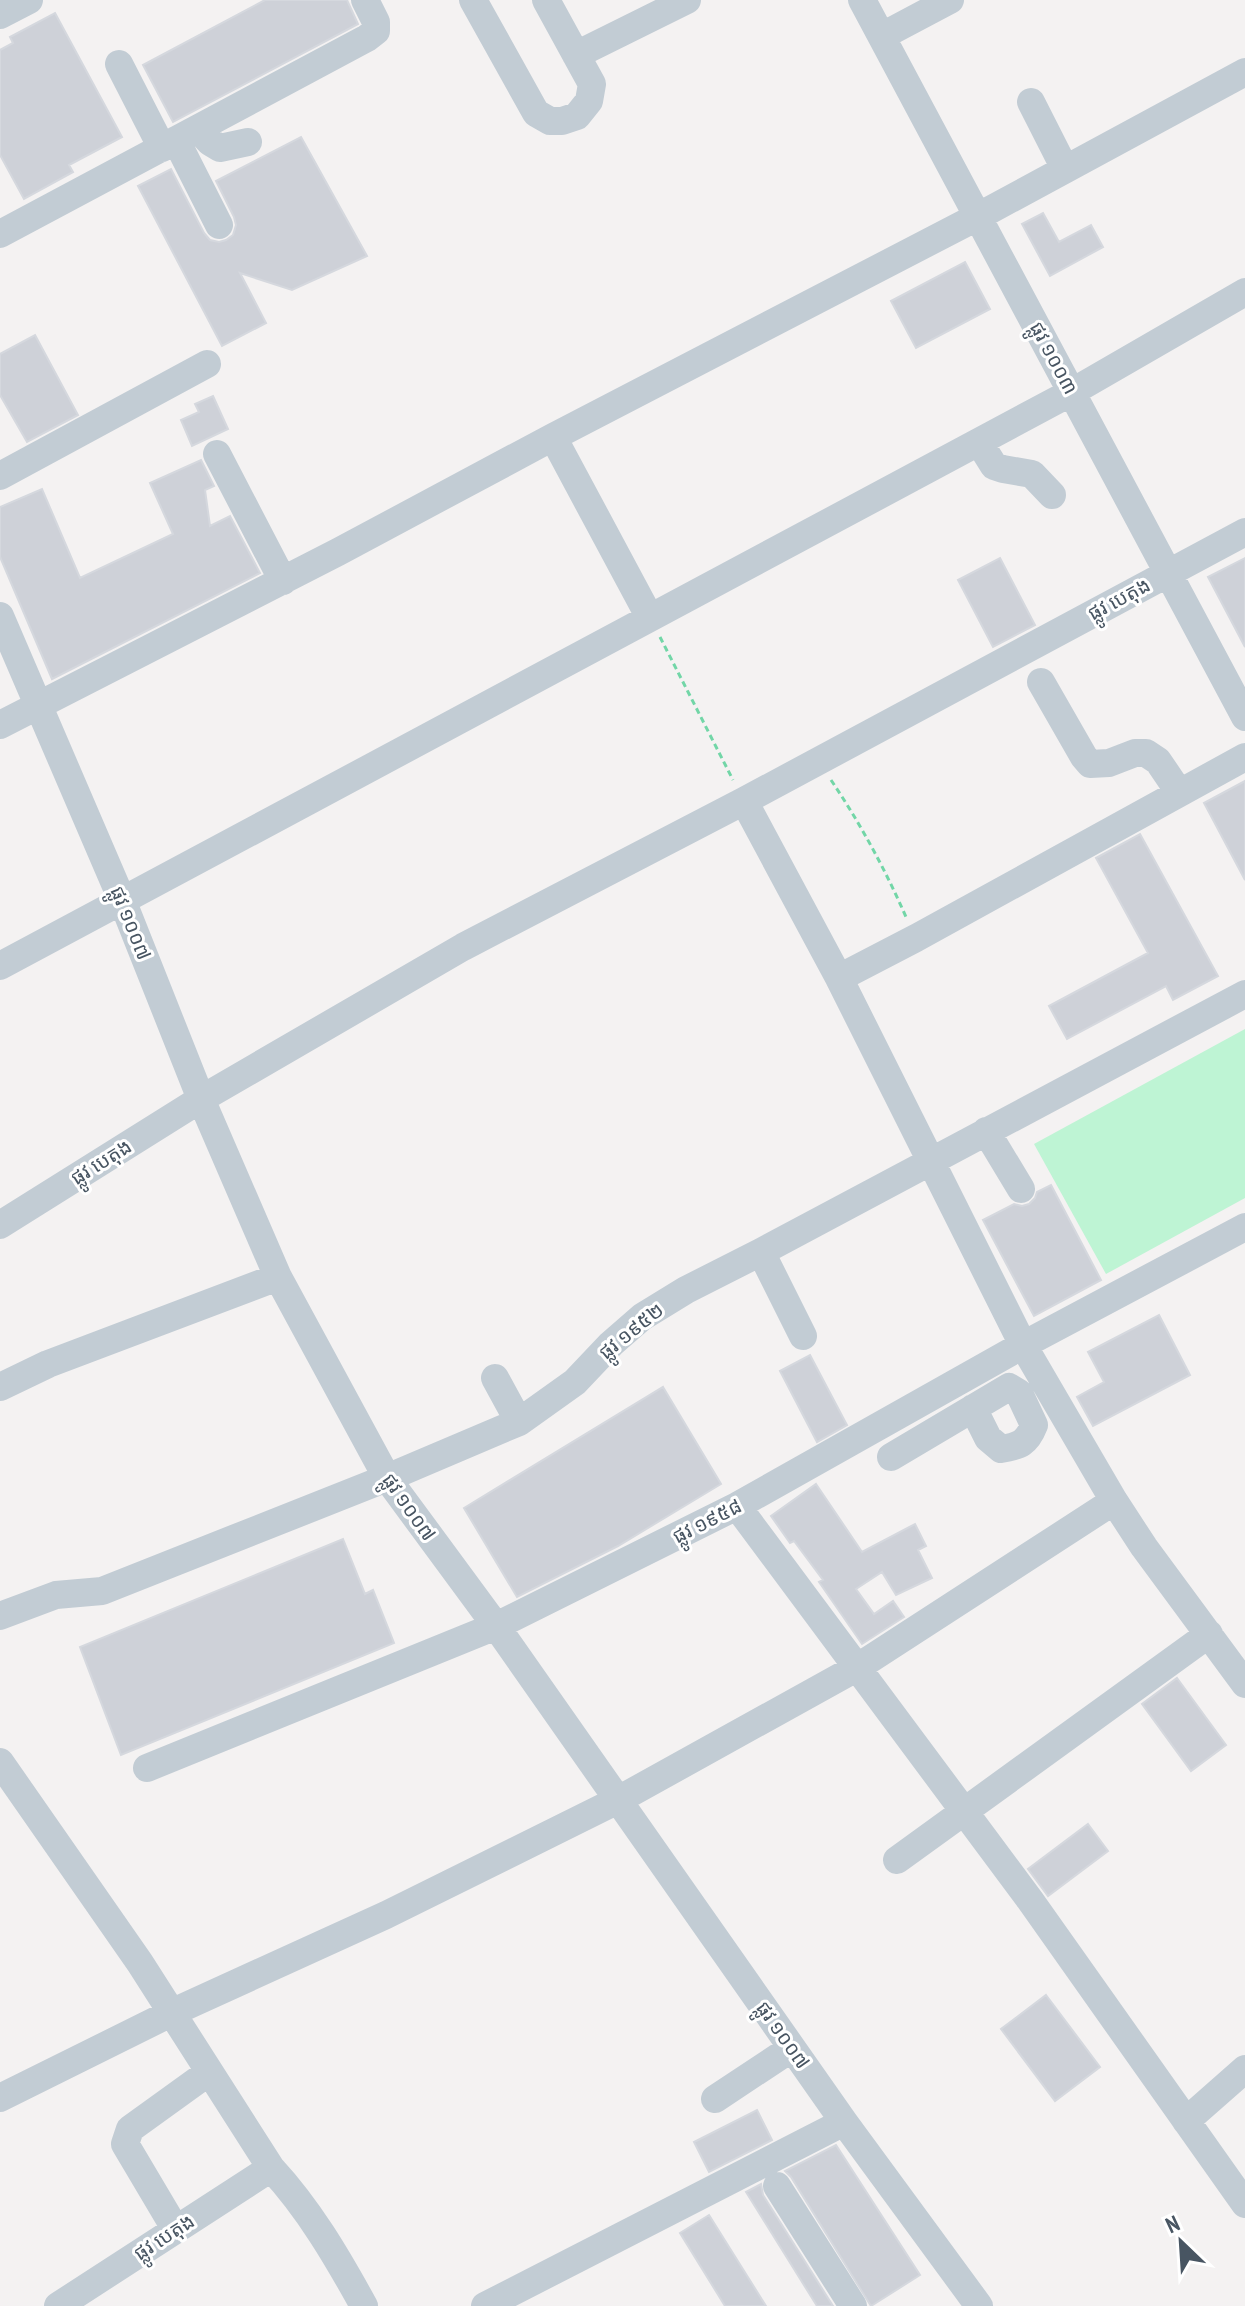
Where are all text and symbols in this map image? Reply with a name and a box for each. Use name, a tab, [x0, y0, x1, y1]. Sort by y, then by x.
street label: ផ្លូវ ១០០៣	[1019, 317, 1084, 402]
street label: ផ្លូវ បេតុង	[1083, 572, 1158, 632]
street label: ផ្លូវ ១០០៧	[99, 882, 158, 966]
street label: ផ្លូវ បេតុង	[66, 1133, 140, 1196]
street label: ផ្លូវ ១៩៥២	[593, 1297, 673, 1370]
street label: ផ្លូវ ១០០៧	[371, 1468, 442, 1549]
street label: ផ្លូវ ១៩៥៨	[668, 1493, 749, 1555]
street label: ផ្លូវ ១០០៧	[745, 1996, 816, 2077]
north arrow	[1141, 2202, 1221, 2282]
street label: ផ្លូវ បេតុង	[129, 2208, 203, 2271]
text: N	[1161, 2209, 1184, 2239]

